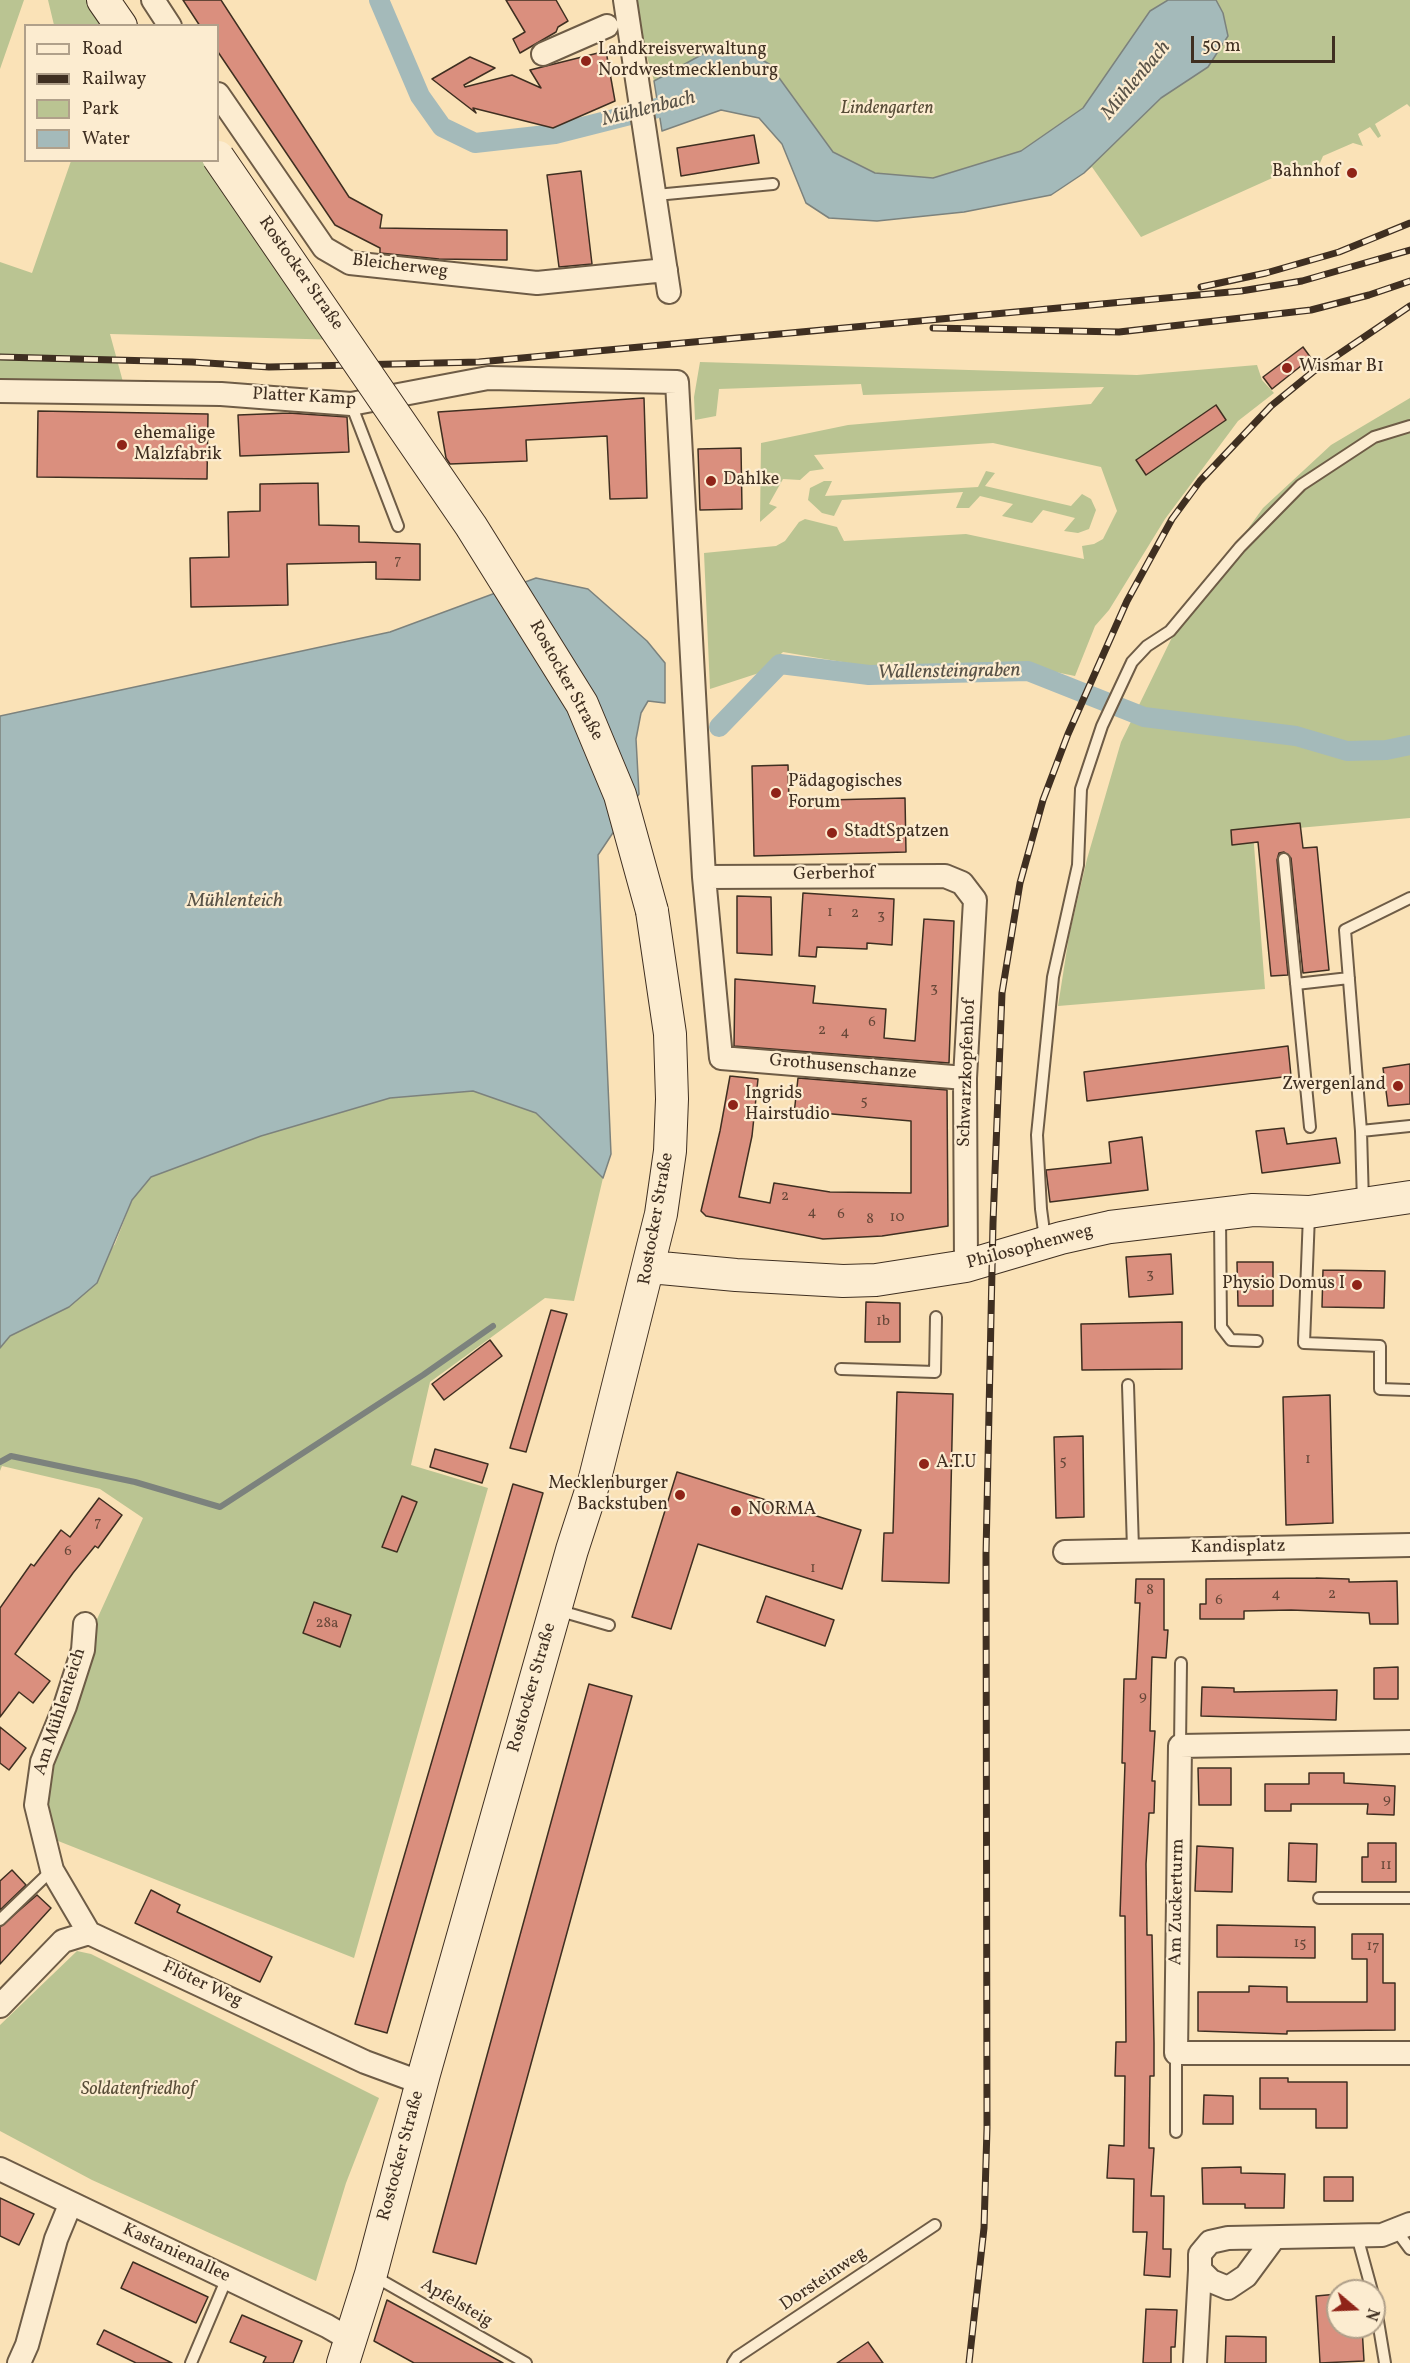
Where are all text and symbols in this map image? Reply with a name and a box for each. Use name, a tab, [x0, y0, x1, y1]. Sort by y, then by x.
legend	[24, 24, 219, 162]
scale bar	[1194, 24, 1338, 62]
text: 50 m	[1202, 34, 1241, 59]
text: Road	[82, 37, 123, 62]
water label: Mühlenbach	[1097, 37, 1177, 125]
place label: Landkreisverwaltung Nordwestmecklenburg	[598, 40, 778, 82]
marker: Landkreisverwaltung Nordwestmecklenburg	[579, 54, 593, 68]
text: Railway	[82, 67, 146, 92]
water label: Mühlenbach	[600, 87, 698, 133]
text: Park	[82, 97, 119, 122]
park label: Lindengarten	[840, 99, 934, 121]
text: Water	[82, 127, 130, 152]
place label: Bahnhof	[1272, 162, 1340, 184]
marker: Bahnhof	[1345, 166, 1359, 180]
street label: Rostocker Straße	[253, 213, 347, 335]
street label: Bleicherweg	[351, 250, 449, 284]
place label: Wismar B1	[1299, 357, 1384, 379]
marker: Wismar B1	[1280, 361, 1294, 375]
street label: Platter Kamp	[252, 384, 356, 412]
place label: ehemalige Malzfabrik	[134, 424, 222, 466]
marker: ehemalige Malzfabrik	[115, 438, 129, 452]
place label: Dahlke	[723, 470, 779, 492]
marker: Dahlke	[704, 474, 718, 488]
house number: 7	[394, 552, 402, 570]
street label: Rostocker Straße	[523, 617, 607, 745]
water label: Wallensteingraben	[877, 660, 1021, 686]
place label: Pädagogisches Forum	[788, 772, 902, 814]
marker: Pädagogisches Forum	[769, 786, 783, 800]
place label: StadtSpatzen	[844, 822, 949, 844]
marker: StadtSpatzen	[825, 826, 839, 840]
street label: Gerberhof	[793, 863, 875, 887]
water label: Mühlenteich	[187, 890, 283, 914]
house number: 1	[827, 904, 833, 922]
house number: 2	[851, 905, 859, 923]
house number: 3	[877, 907, 885, 925]
house number: 3	[930, 980, 938, 998]
street label: Schwarzkopfenhof	[955, 999, 981, 1147]
house number: 6	[868, 1014, 876, 1032]
house number: 2	[818, 1022, 826, 1040]
house number: 4	[841, 1024, 849, 1042]
street label: Grothusenschanze	[768, 1051, 918, 1085]
place label: Zwergenland	[1282, 1075, 1386, 1097]
marker: Zwergenland	[1391, 1079, 1405, 1093]
place label: Ingrids Hairstudio	[745, 1084, 830, 1126]
house number: 5	[860, 1093, 868, 1111]
marker: Ingrids Hairstudio	[726, 1098, 740, 1112]
street label: Rostocker Straße	[635, 1151, 679, 1287]
house number: 2	[781, 1188, 789, 1206]
house number: 4	[808, 1204, 816, 1222]
house number: 6	[837, 1206, 845, 1224]
house number: 10	[890, 1209, 904, 1227]
house number: 8	[866, 1211, 874, 1229]
street label: Philosophenweg	[965, 1221, 1095, 1275]
house number: 3	[1146, 1266, 1154, 1284]
place label: Physio Domus I	[1222, 1274, 1345, 1296]
marker: Physio Domus I	[1350, 1278, 1364, 1292]
house number: 1b	[876, 1313, 890, 1331]
house number: 1	[1305, 1451, 1311, 1469]
place label: A.T.U	[936, 1453, 976, 1475]
house number: 5	[1059, 1453, 1067, 1471]
marker: A.T.U	[917, 1457, 931, 1471]
place label: Mecklenburger Backstuben	[548, 1474, 668, 1516]
marker: Mecklenburger Backstuben	[673, 1488, 687, 1502]
place label: NORMA	[748, 1500, 816, 1522]
marker: NORMA	[729, 1504, 743, 1518]
house number: 7	[94, 1514, 102, 1532]
street label: Kandisplatz	[1190, 1536, 1286, 1560]
house number: 6	[64, 1543, 72, 1561]
house number: 1	[810, 1560, 816, 1578]
house number: 8	[1146, 1582, 1154, 1600]
house number: 4	[1272, 1586, 1280, 1604]
house number: 2	[1328, 1586, 1336, 1604]
house number: 6	[1215, 1592, 1223, 1610]
house number: 28a	[315, 1615, 339, 1633]
street label: Rostocker Straße	[504, 1621, 562, 1755]
street label: Am Mühlenteich	[30, 1646, 92, 1778]
house number: 9	[1139, 1688, 1147, 1706]
house number: 9	[1383, 1791, 1391, 1809]
street label: Am Zuckerturm	[1166, 1838, 1190, 1966]
house number: 11	[1380, 1857, 1392, 1875]
house number: 15	[1293, 1935, 1307, 1953]
house number: 17	[1366, 1938, 1380, 1956]
street label: Flöter Weg	[159, 1957, 245, 2013]
park label: Soldatenfriedhof	[81, 2080, 195, 2102]
street label: Rostocker Straße	[374, 2089, 430, 2223]
street label: Kastanienallee	[119, 2220, 233, 2288]
street label: Dorsteinweg	[777, 2243, 871, 2317]
street label: Apfelsteig	[416, 2275, 496, 2333]
north arrow	[1326, 2279, 1386, 2339]
text: N	[1359, 2305, 1383, 2323]

